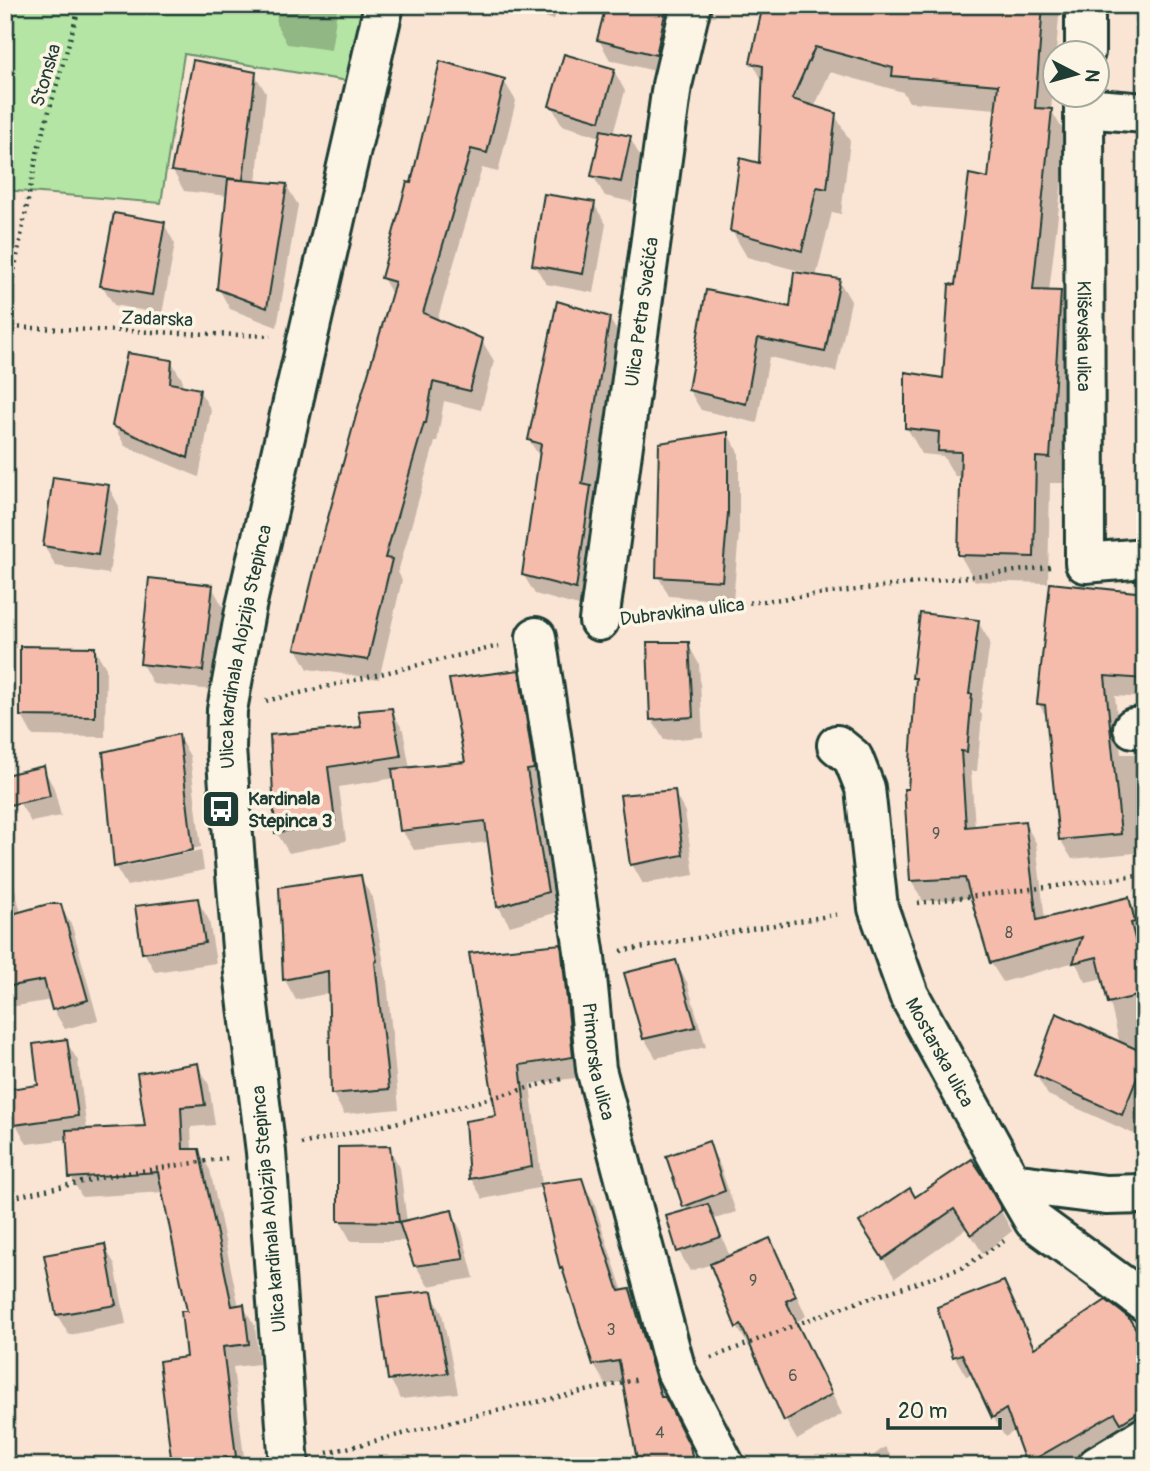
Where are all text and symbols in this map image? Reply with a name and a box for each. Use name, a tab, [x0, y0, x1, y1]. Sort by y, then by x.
north arrow	[1042, 38, 1112, 108]
street label: Stonska	[26, 41, 66, 110]
text: N	[1079, 68, 1105, 83]
street label: Ulica Petra Svačića	[620, 235, 664, 388]
street label: Kliševska ulica	[1071, 280, 1096, 392]
street label: Zadarska	[121, 306, 194, 332]
street label: Ulica kardinala Alojzija Stepinca	[215, 522, 277, 770]
street label: Dubravkina ulica	[618, 592, 746, 632]
place label: Kardinala Stepinca 3	[248, 787, 332, 833]
bus stop icon: Kardinala Stepinca 3	[200, 788, 242, 830]
house number: 9	[932, 824, 940, 844]
house number: 8	[1005, 923, 1013, 943]
street label: Mostarska ulica	[900, 994, 979, 1112]
street label: Primorska ulica	[577, 1001, 620, 1123]
street label: Ulica kardinala Alojzija Stepinca	[246, 1084, 292, 1333]
house number: 9	[749, 1271, 757, 1291]
house number: 3	[607, 1320, 616, 1340]
house number: 6	[788, 1366, 798, 1386]
scale bar	[888, 1387, 1000, 1431]
text: 20 m	[898, 1398, 947, 1425]
house number: 4	[655, 1423, 665, 1443]

